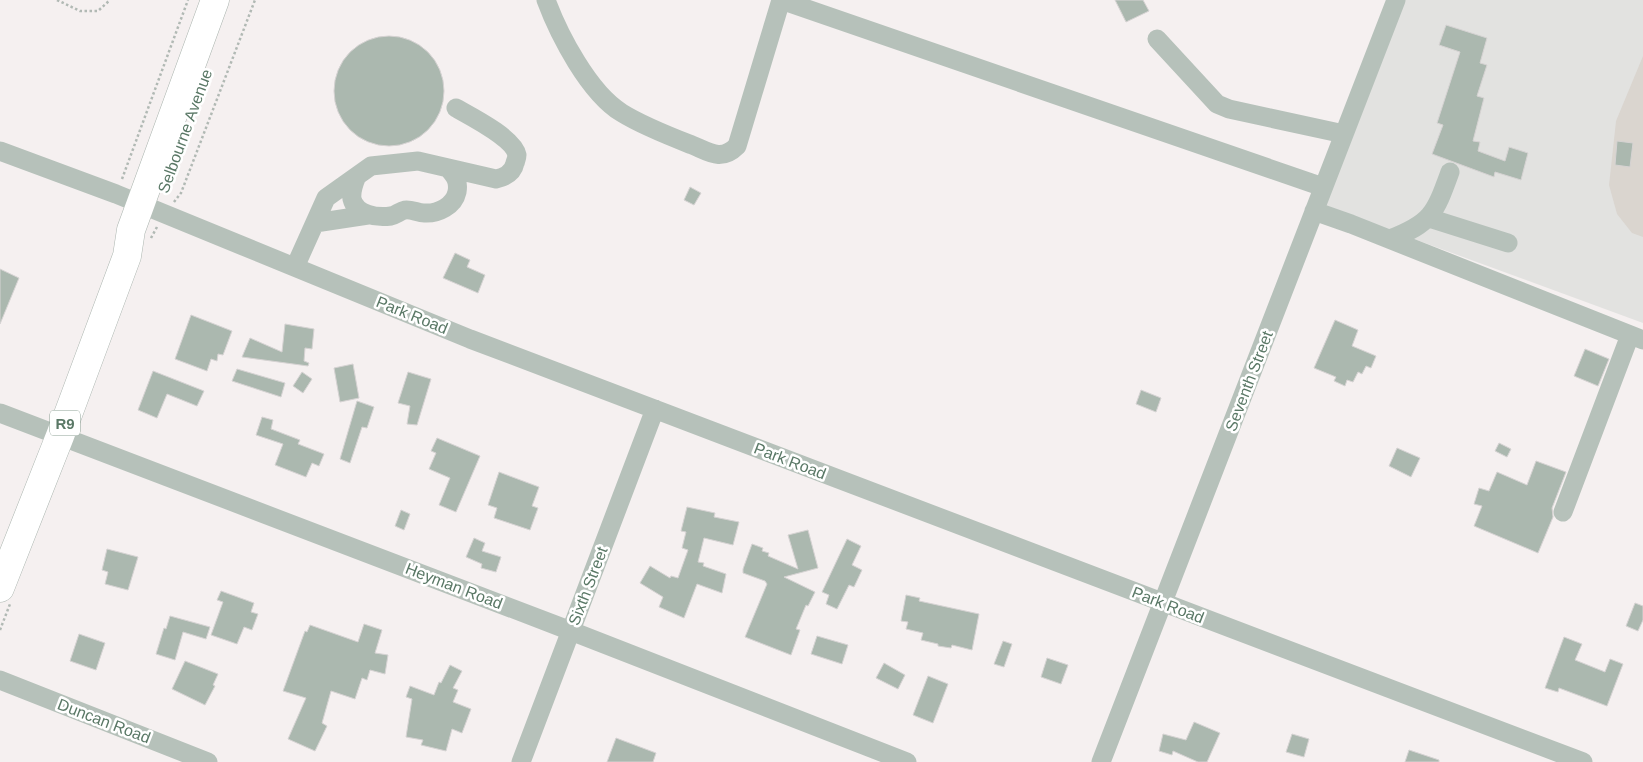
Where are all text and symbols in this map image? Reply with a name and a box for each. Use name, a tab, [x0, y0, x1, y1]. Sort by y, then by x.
street label: Selbourne Avenue	[155, 67, 215, 195]
street label: Park Road	[374, 293, 450, 337]
street label: Seventh Street	[1222, 328, 1276, 433]
road number: R9	[50, 410, 80, 436]
street label: Park Road	[752, 440, 828, 482]
street label: Sixth Street	[565, 544, 611, 628]
street label: Heyman Road	[403, 560, 505, 612]
street label: Park Road	[1130, 584, 1206, 626]
street label: Duncan Road	[55, 696, 153, 746]

